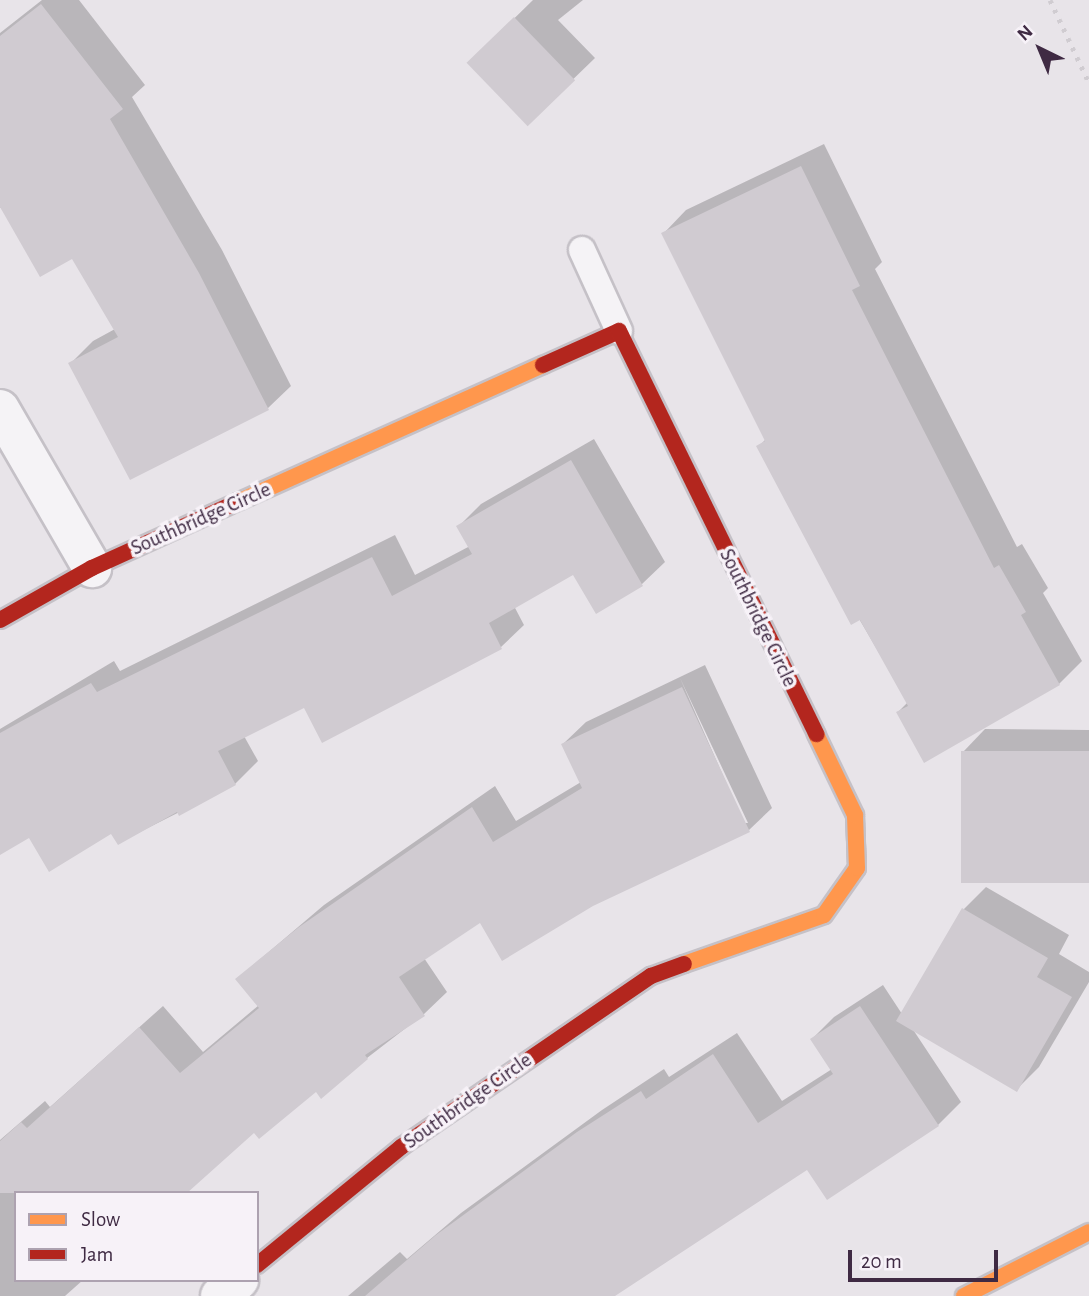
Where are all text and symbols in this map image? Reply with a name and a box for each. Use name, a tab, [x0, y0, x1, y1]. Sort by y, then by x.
north arrow	[1005, 14, 1075, 84]
text: N	[1014, 22, 1037, 45]
street label: Southbridge Circle	[127, 477, 275, 561]
street label: Southbridge Circle	[714, 545, 802, 691]
street label: Southbridge Circle	[399, 1048, 537, 1154]
legend	[14, 1191, 259, 1282]
text: Slow	[81, 1209, 120, 1230]
scale bar	[851, 1236, 1002, 1280]
text: Jam	[81, 1244, 113, 1265]
text: 20 m	[861, 1251, 902, 1272]

